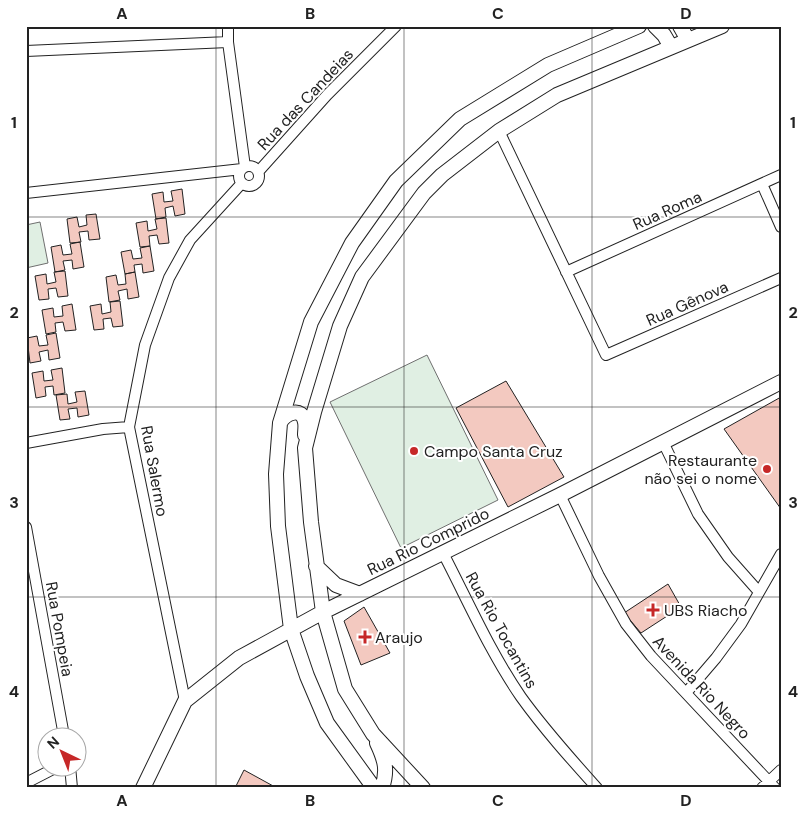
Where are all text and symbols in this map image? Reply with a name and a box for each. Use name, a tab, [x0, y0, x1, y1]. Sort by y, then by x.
text: A	[116, 3, 128, 24]
text: B	[305, 3, 315, 24]
text: C	[492, 3, 504, 24]
text: D	[680, 3, 692, 24]
street label: Rua das Candeias	[253, 44, 358, 155]
text: 1	[11, 112, 17, 133]
text: 1	[790, 112, 796, 133]
street label: Rua Roma	[630, 186, 705, 235]
street label: Rua Gênova	[643, 276, 732, 331]
text: 2	[9, 302, 19, 323]
text: 2	[788, 302, 798, 323]
street label: Rua Salermo	[136, 424, 173, 518]
place label: Campo Santa Cruz	[424, 441, 562, 462]
marker: Campo Santa Cruz	[408, 445, 420, 457]
place label: Restaurante não sei o nome	[644, 450, 757, 489]
marker: Restaurante não sei o nome	[761, 463, 773, 475]
text: 3	[9, 492, 19, 513]
text: 3	[788, 492, 798, 513]
street label: Rua Rio Comprido	[364, 503, 493, 580]
street label: Rua Rio Tocantins	[461, 568, 542, 692]
street label: Rua Pompeia	[41, 580, 78, 678]
place label: UBS Riacho	[664, 600, 748, 621]
marker: UBS Riacho	[646, 603, 660, 617]
place label: Araujo	[375, 627, 423, 648]
marker: Araujo	[359, 631, 371, 643]
street label: Avenida Rio Negro	[648, 631, 755, 744]
text: 4	[9, 681, 19, 702]
text: 4	[788, 681, 798, 702]
north arrow	[38, 726, 88, 776]
text: N	[43, 732, 63, 753]
text: A	[116, 790, 128, 811]
text: B	[305, 790, 315, 811]
text: C	[492, 790, 504, 811]
text: D	[680, 790, 692, 811]

